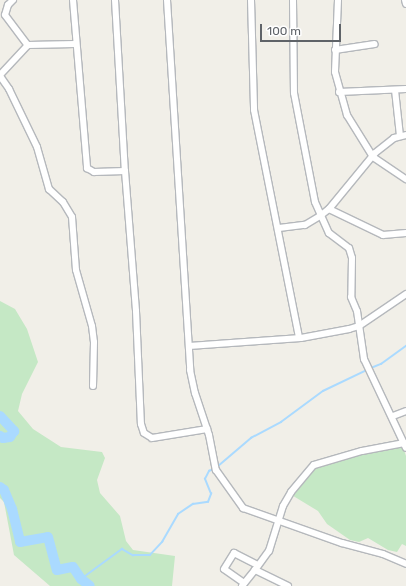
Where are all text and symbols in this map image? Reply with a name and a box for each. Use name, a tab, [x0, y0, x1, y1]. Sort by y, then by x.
scale bar	[262, 16, 343, 42]
text: 100 m	[267, 24, 301, 38]

